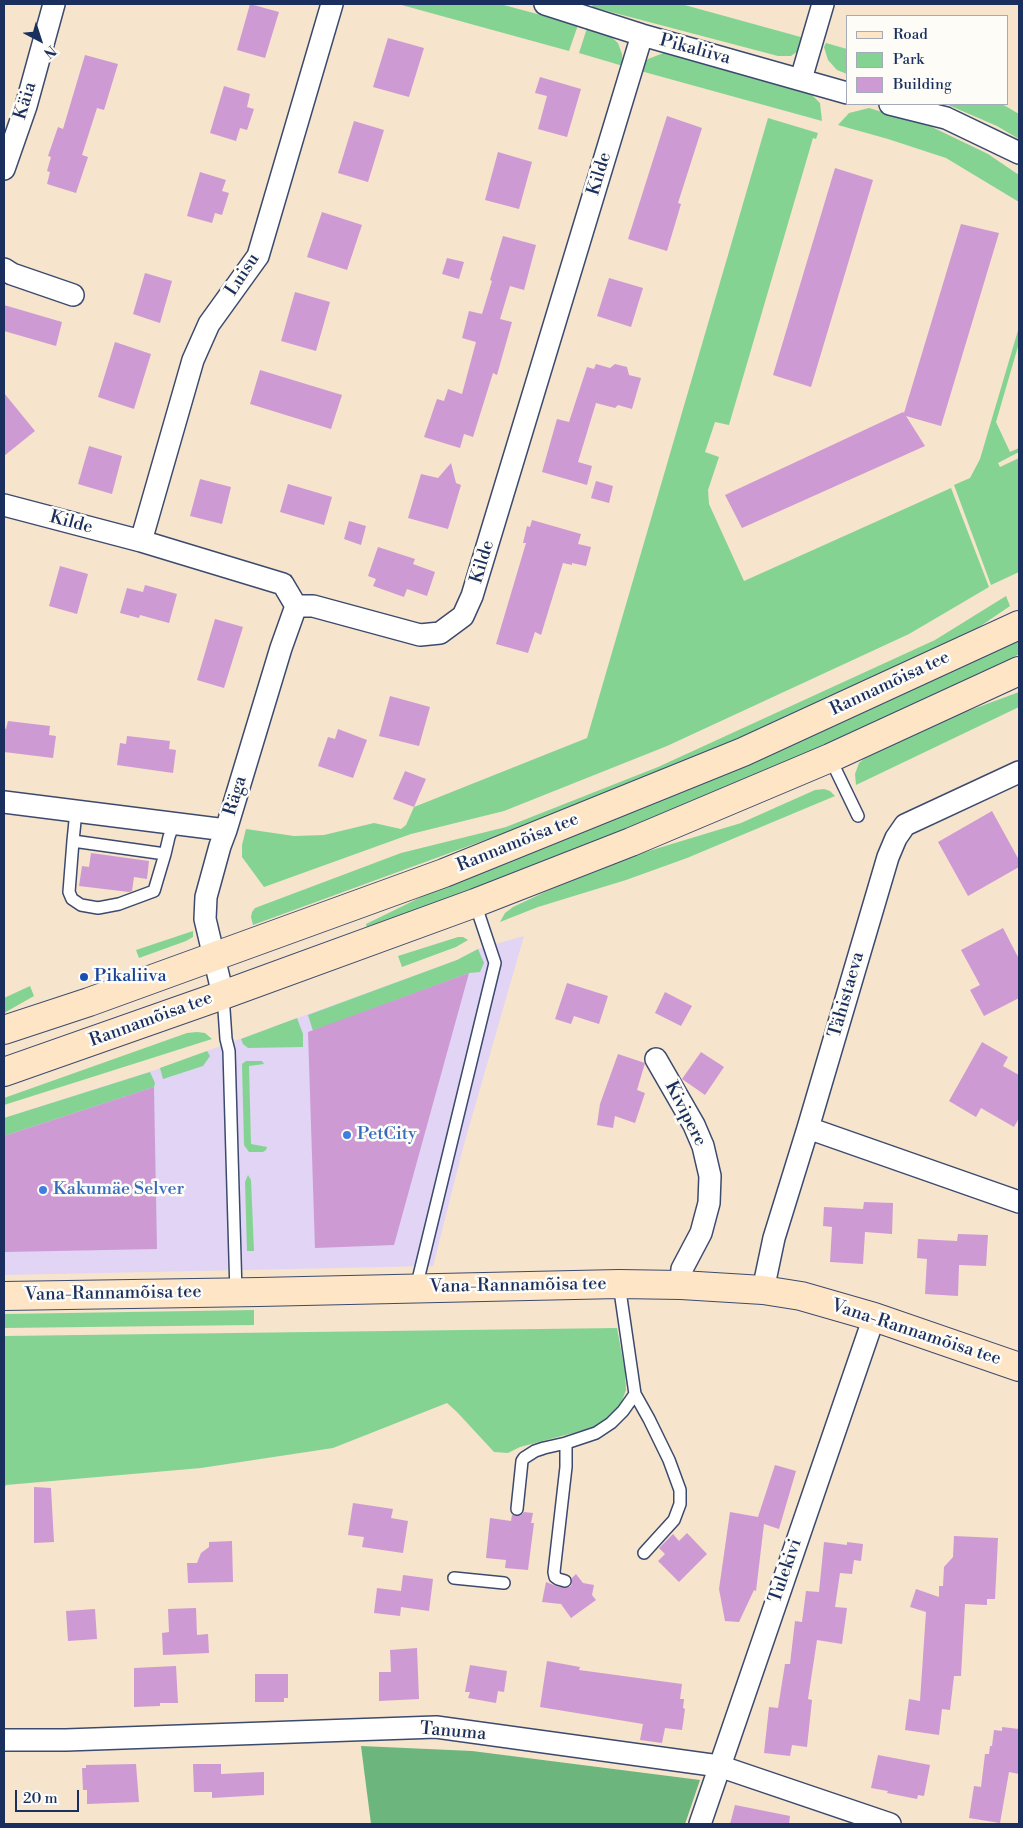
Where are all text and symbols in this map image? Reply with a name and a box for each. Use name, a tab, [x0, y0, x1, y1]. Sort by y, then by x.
north arrow	[15, 15, 65, 65]
legend	[846, 15, 1008, 105]
text: Road	[893, 25, 928, 44]
street label: Pikaliiva	[657, 30, 733, 70]
text: N	[40, 41, 60, 62]
text: Park	[893, 50, 924, 69]
text: Building	[893, 75, 952, 94]
street label: Käia	[10, 80, 42, 122]
street label: Kilde	[583, 150, 617, 198]
street label: Luisu	[221, 250, 265, 300]
street label: Kilde	[47, 507, 95, 539]
street label: Kilde	[466, 538, 500, 586]
street label: Rannamõisa tee	[827, 647, 953, 721]
street label: Räga	[220, 774, 252, 818]
street label: Rannamõisa tee	[454, 809, 582, 877]
street label: Tähistaeva	[824, 950, 870, 1040]
place label: Pikaliiva	[94, 966, 167, 988]
marker: Pikaliiva	[78, 971, 90, 983]
street label: Rannamõisa tee	[86, 988, 216, 1052]
street label: Kivipere	[659, 1078, 711, 1150]
place label: PetCity	[357, 1124, 417, 1146]
marker: PetCity	[341, 1129, 353, 1141]
place label: Kakumäe Selver	[53, 1179, 184, 1201]
marker: Kakumäe Selver	[37, 1184, 49, 1196]
street label: Vana-Rannamõisa tee	[429, 1274, 607, 1298]
street label: Vana-Rannamõisa tee	[24, 1282, 202, 1306]
street label: Vana-Rannamõisa tee	[829, 1295, 1003, 1371]
street label: Tulekivi	[765, 1536, 807, 1606]
street label: Tanuma	[419, 1718, 487, 1746]
scale bar	[18, 1780, 81, 1812]
text: 20 m	[23, 1789, 58, 1808]

